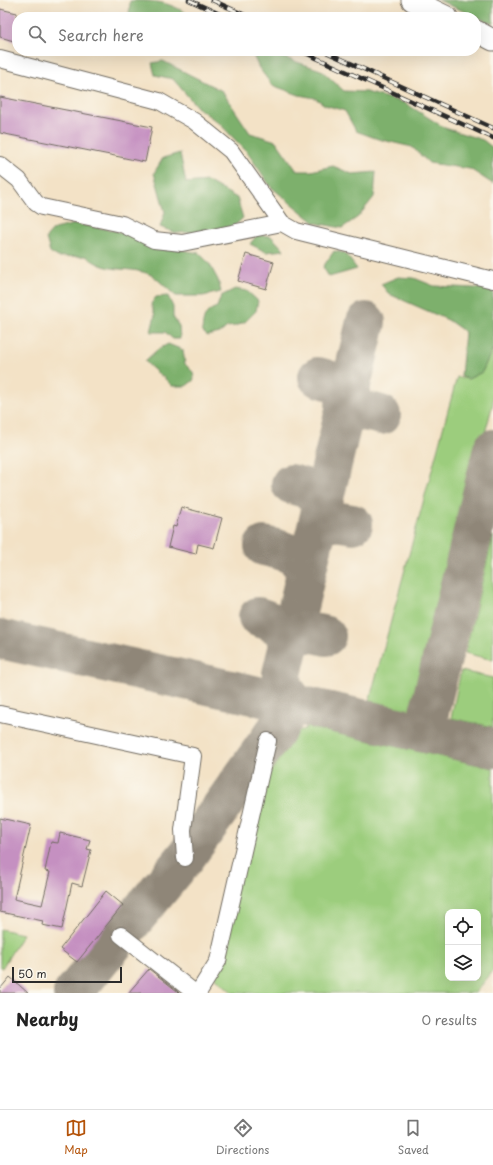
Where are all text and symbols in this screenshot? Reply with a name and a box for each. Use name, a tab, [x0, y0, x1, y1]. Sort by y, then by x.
search box	[12, 12, 481, 56]
icon: search	[26, 23, 48, 45]
text: Search here	[58, 23, 144, 46]
map controls	[445, 909, 481, 981]
button: locate	[445, 909, 481, 945]
button: layers	[445, 945, 481, 981]
scale bar	[12, 965, 122, 984]
text: 50 m	[18, 965, 47, 982]
text: Nearby	[16, 1006, 78, 1032]
text: 0 results	[422, 1010, 477, 1029]
tab: Map	[64, 1117, 88, 1158]
tab: Directions	[216, 1117, 269, 1158]
tab: Saved	[398, 1117, 429, 1158]

